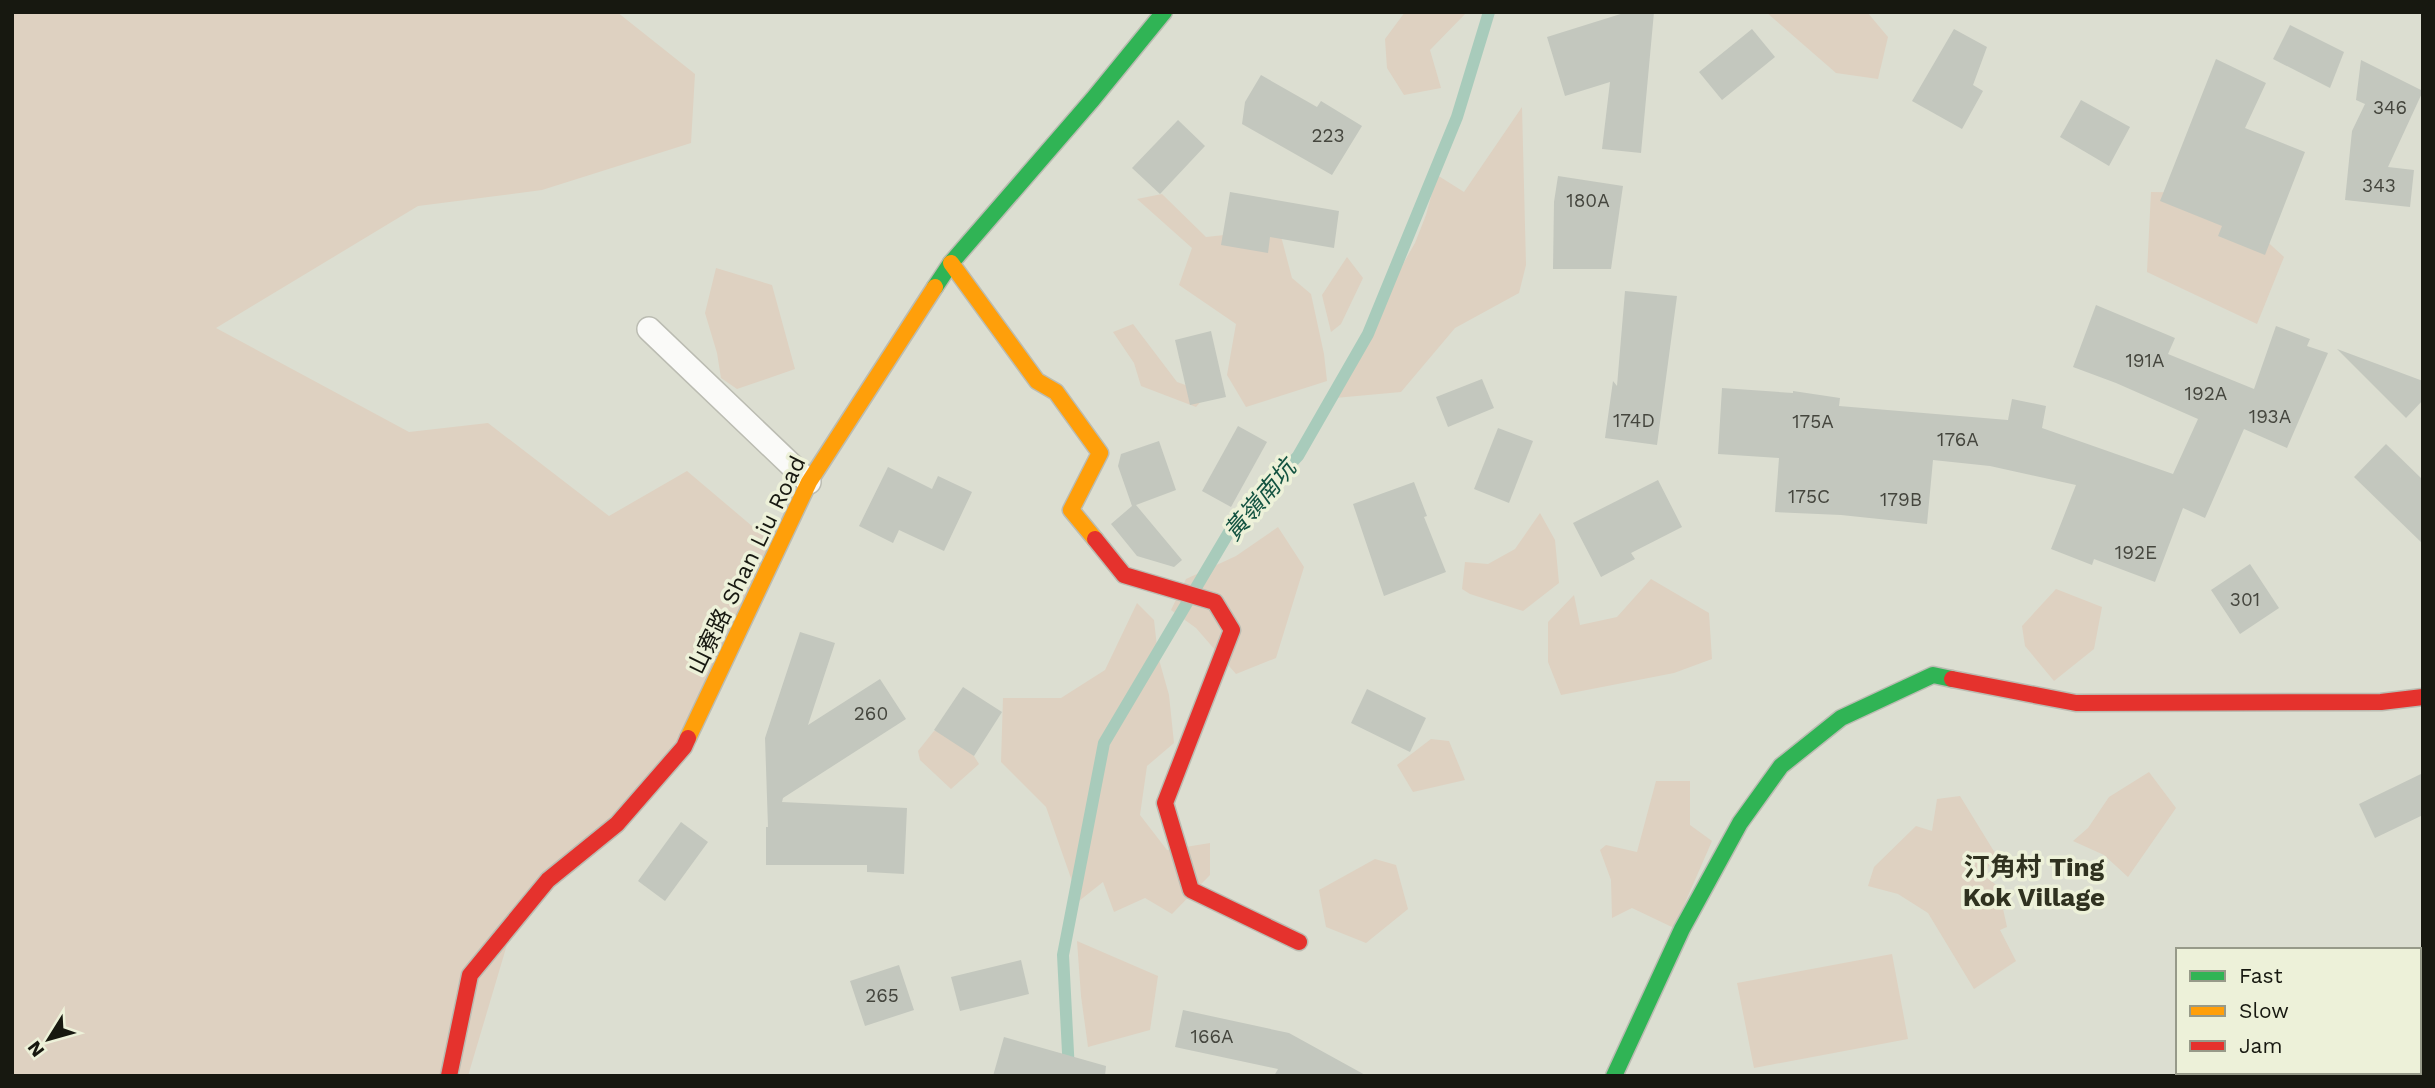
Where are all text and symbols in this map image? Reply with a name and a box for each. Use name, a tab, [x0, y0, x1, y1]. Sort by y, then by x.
house number: 346	[2373, 96, 2407, 119]
house number: 223	[1311, 124, 1345, 147]
house number: 343	[2362, 174, 2396, 197]
house number: 180A	[1566, 189, 1610, 212]
house number: 191A	[2125, 349, 2165, 372]
house number: 192A	[2185, 382, 2228, 405]
house number: 193A	[2249, 405, 2292, 428]
house number: 174D	[1613, 409, 1655, 432]
house number: 175A	[1792, 410, 1834, 433]
house number: 176A	[1937, 428, 1979, 451]
street label: 山寮路 Shan Liu Road	[682, 452, 812, 678]
water label: 黃嶺南坑	[1218, 452, 1304, 546]
house number: 175C	[1788, 485, 1830, 508]
house number: 179B	[1880, 488, 1922, 511]
house number: 192E	[2115, 541, 2157, 564]
house number: 301	[2230, 588, 2260, 611]
house number: 260	[854, 702, 888, 725]
district label: 汀角村 Ting Kok Village	[1963, 852, 2105, 912]
legend	[2176, 948, 2421, 1074]
text: Fast	[2239, 963, 2283, 988]
house number: 265	[865, 984, 899, 1007]
text: Slow	[2239, 998, 2289, 1023]
north arrow	[14, 1004, 84, 1074]
house number: 166A	[1190, 1025, 1234, 1048]
text: Jam	[2239, 1033, 2282, 1058]
text: N	[22, 1036, 49, 1061]

